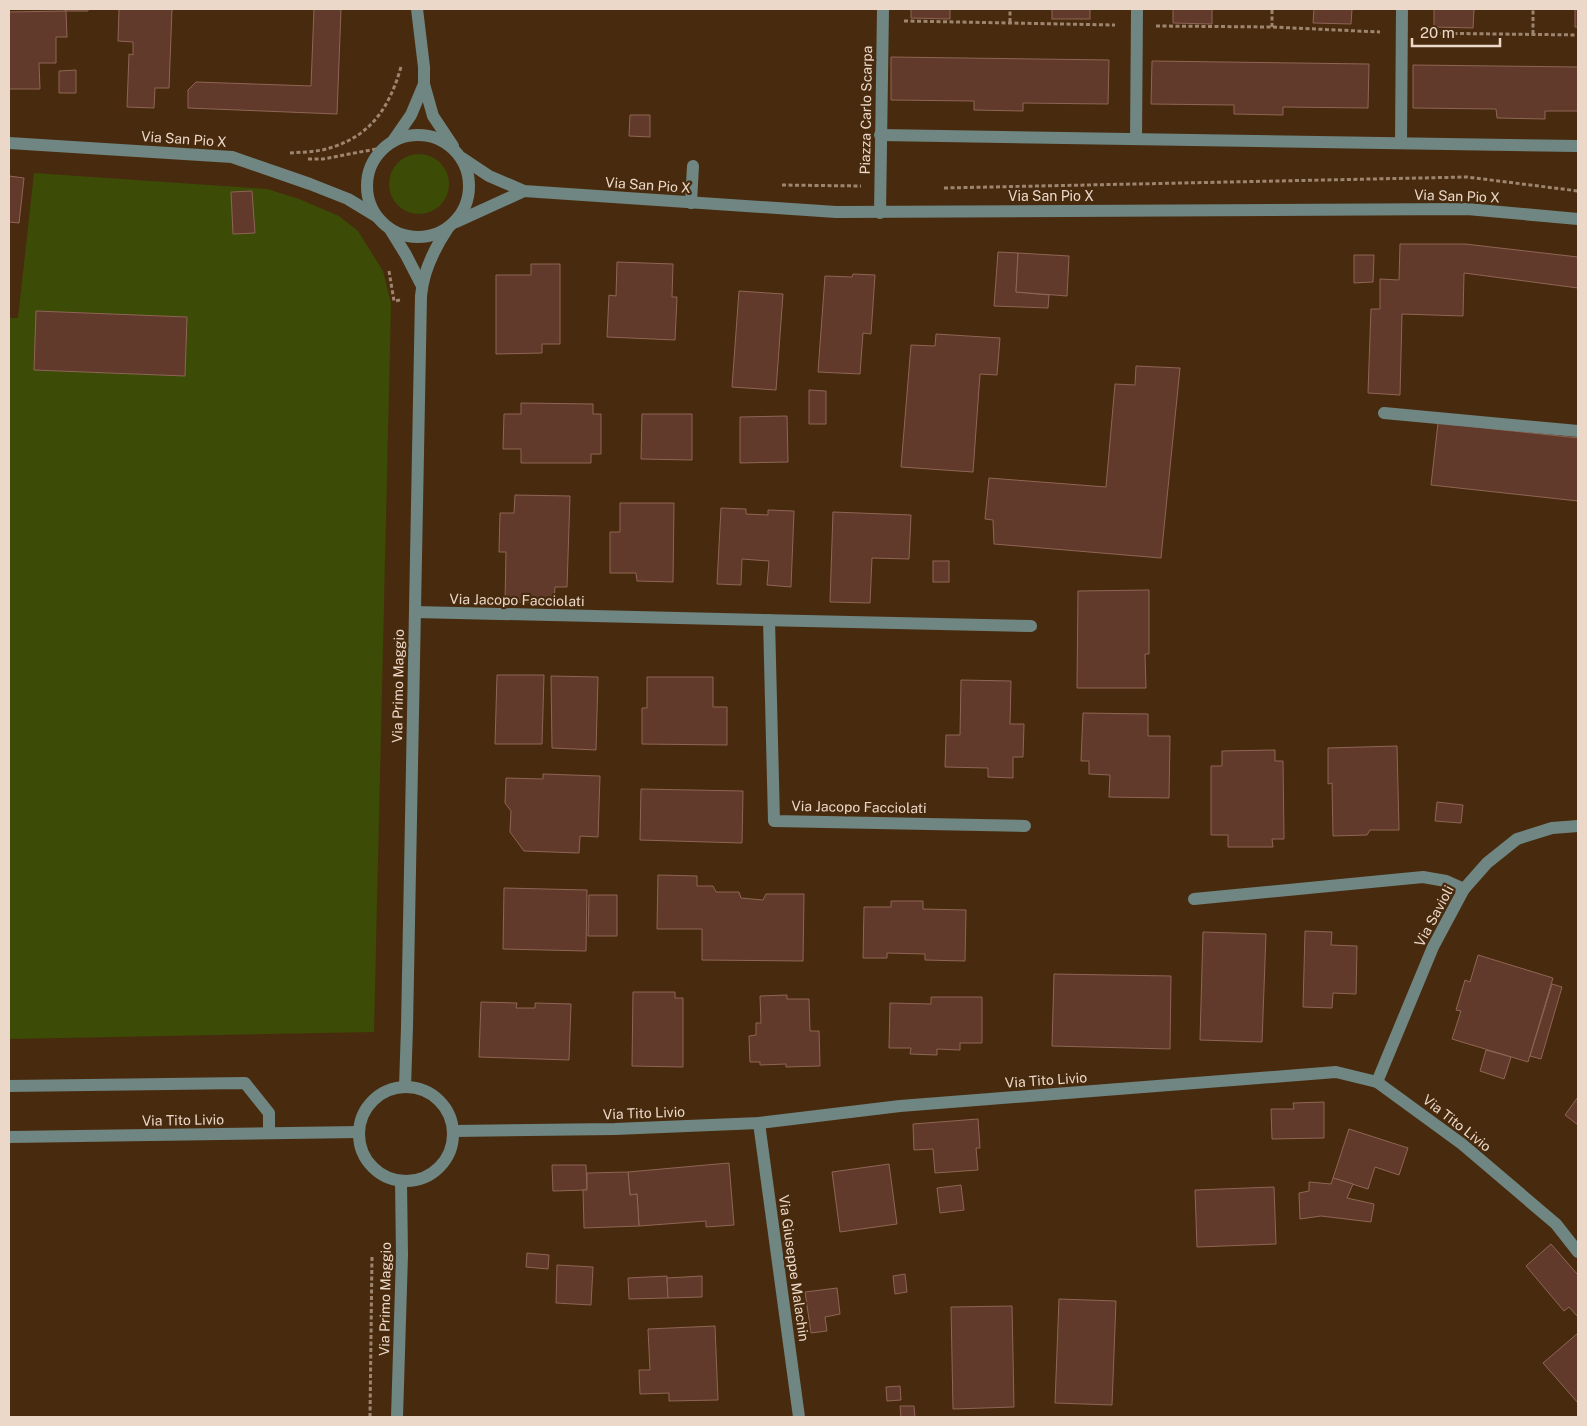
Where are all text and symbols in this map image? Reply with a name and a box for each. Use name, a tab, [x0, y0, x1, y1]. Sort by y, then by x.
scale bar	[1412, 15, 1500, 47]
text: 20 m	[1420, 24, 1455, 41]
street label: Piazza Carlo Scarpa	[857, 45, 875, 175]
street label: Via San Pio X	[141, 128, 228, 150]
street label: Via San Pio X	[605, 174, 692, 196]
street label: Via San Pio X	[1414, 187, 1501, 206]
street label: Via San Pio X	[1008, 188, 1094, 204]
street label: Via Jacopo Facciolati	[449, 591, 585, 609]
street label: Via Primo Maggio	[389, 629, 407, 743]
street label: Via Jacopo Facciolati	[791, 798, 927, 816]
street label: Via Savioli	[1411, 883, 1457, 949]
street label: Via Tito Livio	[1004, 1069, 1088, 1091]
street label: Via Tito Livio	[1420, 1091, 1494, 1155]
street label: Via Tito Livio	[603, 1104, 685, 1122]
street label: Via Tito Livio	[142, 1111, 224, 1129]
street label: Via Giuseppe Malachin	[776, 1194, 812, 1342]
street label: Via Primo Maggio	[376, 1242, 394, 1356]

